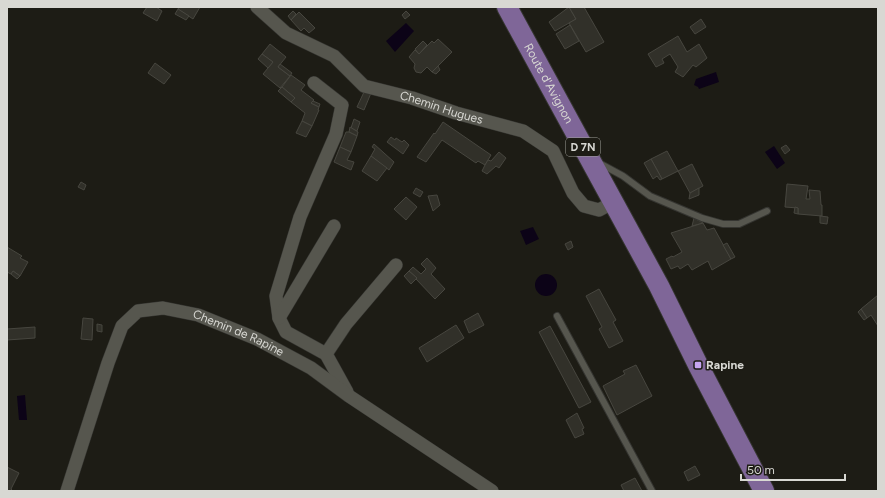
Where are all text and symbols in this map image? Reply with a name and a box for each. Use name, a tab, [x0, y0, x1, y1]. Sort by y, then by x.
street label: Route d'Avignon	[521, 41, 576, 126]
street label: Chemin Hugues	[398, 88, 485, 127]
road number: D 7N	[566, 138, 600, 156]
street label: Chemin de Rapine	[192, 307, 287, 359]
place label: Rapine	[706, 358, 744, 372]
marker: Rapine	[693, 360, 703, 370]
scale bar	[741, 456, 845, 482]
text: 50 m	[747, 463, 775, 477]

